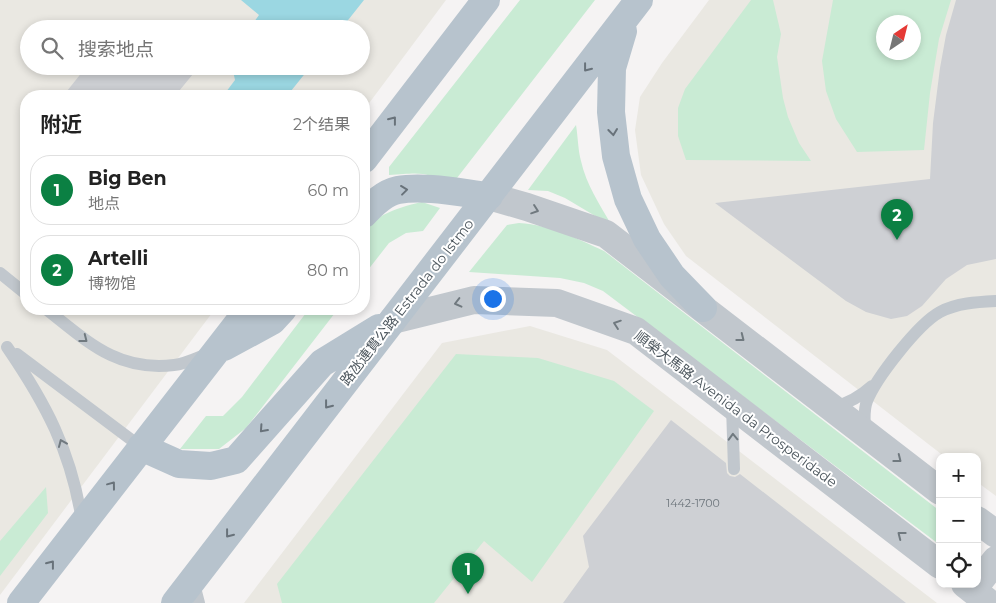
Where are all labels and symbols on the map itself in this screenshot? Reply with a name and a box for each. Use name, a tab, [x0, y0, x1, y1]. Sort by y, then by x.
north arrow	[876, 15, 921, 60]
one-way arrow	[584, 62, 593, 72]
one-way arrow	[388, 117, 396, 126]
one-way arrow	[607, 128, 618, 136]
one-way arrow	[400, 185, 408, 196]
pin: 2	[881, 199, 913, 240]
one-way arrow	[531, 204, 539, 214]
street label: 路氹連貫公路 Estrada do Istmo	[336, 215, 478, 389]
your location	[480, 286, 506, 312]
one-way arrow	[455, 298, 463, 308]
one-way arrow	[613, 320, 622, 330]
street label: 順榮大馬路 Avenida da Prosperidade	[631, 327, 841, 491]
one-way arrow	[78, 333, 87, 341]
one-way arrow	[735, 333, 744, 341]
one-way arrow	[325, 399, 333, 408]
one-way arrow	[260, 423, 269, 432]
one-way arrow	[728, 432, 738, 440]
one-way arrow	[57, 439, 68, 448]
one-way arrow	[892, 453, 901, 461]
one-way arrow	[106, 481, 115, 491]
house number: 1442-1700	[666, 496, 720, 510]
one-way arrow	[225, 528, 234, 537]
one-way arrow	[897, 532, 907, 541]
pin: 1	[452, 553, 484, 594]
one-way arrow	[45, 560, 54, 570]

